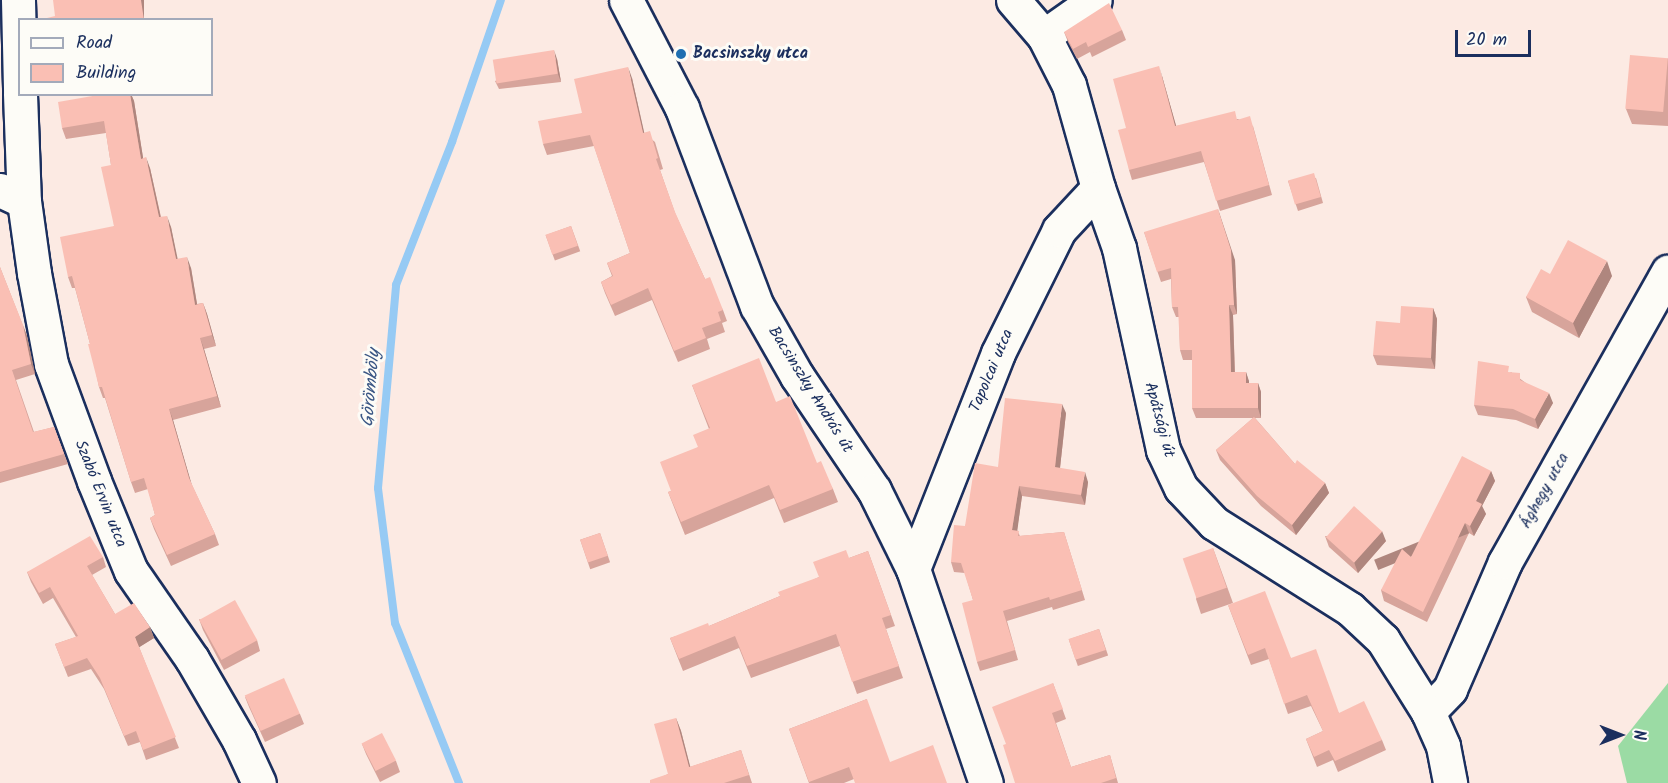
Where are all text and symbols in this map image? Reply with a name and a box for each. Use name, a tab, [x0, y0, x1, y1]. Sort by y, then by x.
legend	[18, 18, 213, 96]
scale bar	[1458, 18, 1534, 56]
text: 20 m	[1466, 26, 1507, 55]
text: Road	[76, 29, 112, 58]
place label: Bacsinszky utca	[693, 44, 808, 64]
marker: Bacsinszky utca	[674, 47, 688, 61]
text: Building	[76, 59, 136, 88]
street label: Bacsinszky András út	[763, 323, 857, 457]
street label: Tapolcai utca	[966, 327, 1018, 415]
water label: Görömböly	[358, 348, 386, 428]
street label: Apátsági út	[1140, 380, 1178, 460]
street label: Szabó Ervin utca	[70, 438, 130, 550]
street label: Ághegy utca	[1516, 450, 1574, 532]
north arrow	[1590, 705, 1650, 765]
text: N	[1626, 730, 1651, 740]

